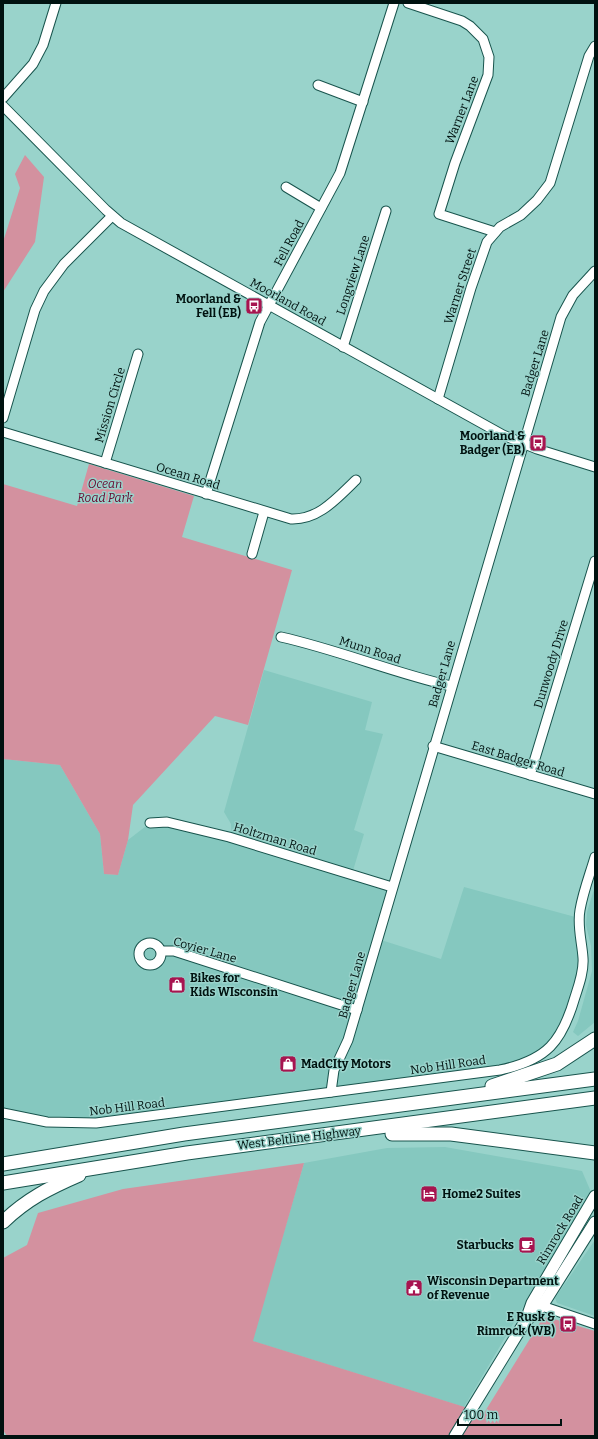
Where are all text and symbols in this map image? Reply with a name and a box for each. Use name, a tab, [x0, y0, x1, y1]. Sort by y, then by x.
street label: Warner Lane	[443, 74, 481, 146]
street label: Fell Road	[271, 218, 307, 268]
street label: Longview Lane	[334, 233, 372, 317]
street label: Warner Street	[441, 246, 479, 326]
street label: Moorland Road	[248, 275, 328, 329]
place label: Moorland & Fell (EB)	[176, 292, 241, 320]
bus stop icon: Moorland & Fell (EB)	[244, 296, 264, 316]
street label: Badger Lane	[518, 328, 552, 398]
street label: Mission Circle	[92, 366, 128, 444]
place label: Moorland & Badger (EB)	[460, 429, 525, 457]
bus stop icon: Moorland & Badger (EB)	[528, 433, 548, 453]
street label: Ocean Road	[154, 460, 222, 492]
park label: Ocean Road Park	[77, 477, 133, 505]
street label: Dunwoody Drive	[531, 618, 571, 710]
street label: Munn Road	[337, 633, 403, 667]
street label: Badger Lane	[426, 639, 458, 709]
street label: East Badger Road	[470, 738, 566, 780]
street label: Holtzman Road	[232, 820, 318, 858]
street label: Coyier Lane	[172, 934, 238, 966]
street label: Badger Lane	[336, 950, 368, 1020]
place label: Bikes for Kids WIsconsin	[190, 971, 278, 999]
shop icon: Bikes for Kids WIsconsin	[167, 975, 187, 995]
street label: Nob Hill Road	[409, 1053, 487, 1077]
shop icon: MadCIty Motors	[278, 1054, 298, 1074]
place label: MadCIty Motors	[301, 1057, 391, 1071]
street label: Nob Hill Road	[88, 1095, 166, 1119]
street label: West Beltline Highway	[236, 1123, 362, 1153]
hotel icon: Home2 Suites	[419, 1184, 439, 1204]
place label: Home2 Suites	[442, 1187, 521, 1201]
street label: Rimrock Road	[534, 1193, 586, 1267]
cafe icon: Starbucks	[517, 1235, 537, 1255]
place label: Starbucks	[457, 1238, 514, 1252]
place label: Wisconsin Department of Revenue	[427, 1274, 559, 1302]
public building icon: Wisconsin Department of Revenue	[404, 1278, 424, 1298]
place label: E Rusk & Rimrock (WB)	[477, 1310, 555, 1338]
bus stop icon: E Rusk & Rimrock (WB)	[558, 1314, 578, 1334]
scale bar	[458, 1401, 561, 1427]
text: 100 m	[464, 1408, 499, 1422]

